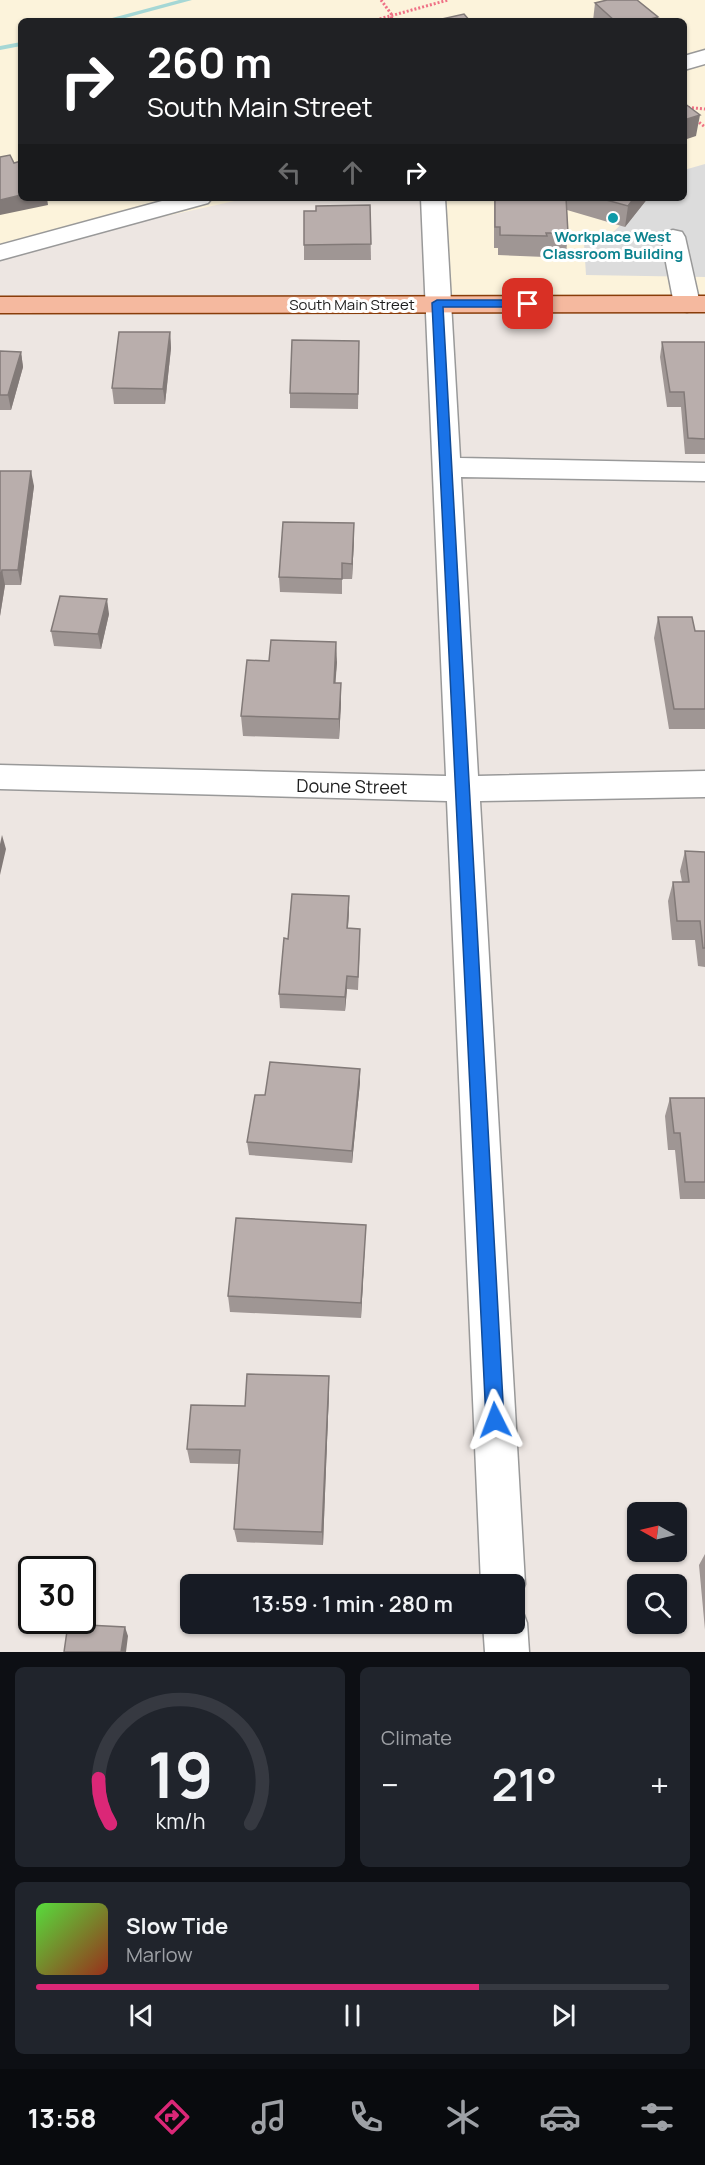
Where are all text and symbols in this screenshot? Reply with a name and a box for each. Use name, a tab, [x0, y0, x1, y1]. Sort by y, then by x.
text: 260 m	[147, 33, 272, 91]
icon: right	[48, 42, 126, 120]
text: South Main Street	[147, 88, 373, 125]
icon: left	[273, 156, 306, 189]
icon: ahead	[336, 156, 369, 189]
icon: right	[399, 156, 432, 189]
marker: Workplace West Classroom Building	[606, 211, 620, 225]
place label: Workplace West Classroom Building	[543, 226, 683, 264]
pin	[502, 278, 553, 329]
icon: arrive	[511, 287, 544, 320]
street label: South Main Street	[289, 294, 415, 315]
street label: Doune Street	[296, 773, 408, 799]
position arrow	[463, 1388, 527, 1452]
north arrow	[627, 1502, 687, 1562]
map controls	[627, 1502, 687, 1634]
speed limit sign: 30	[18, 1556, 96, 1634]
button: search	[627, 1574, 687, 1634]
text: 13:59 · 1 min · 280 m	[252, 1589, 453, 1619]
text: Climate	[381, 1724, 452, 1751]
text: 19	[147, 1731, 213, 1817]
text: 21°	[492, 1753, 557, 1815]
text: −	[381, 1762, 399, 1807]
text: +	[650, 1762, 669, 1807]
text: km/h	[155, 1806, 205, 1835]
text: Slow Tide	[126, 1911, 228, 1941]
text: Marlow	[126, 1941, 193, 1968]
icon: previous	[125, 1999, 158, 2032]
icon: pause	[336, 1999, 369, 2032]
icon: next	[547, 1999, 580, 2032]
icon: directions	[151, 2096, 193, 2138]
icon: music	[248, 2096, 290, 2138]
icon: phone	[345, 2096, 387, 2138]
icon: climate	[442, 2096, 484, 2138]
icon: car	[539, 2096, 581, 2138]
icon: filters	[636, 2096, 678, 2138]
text: 13:58	[27, 2099, 97, 2136]

